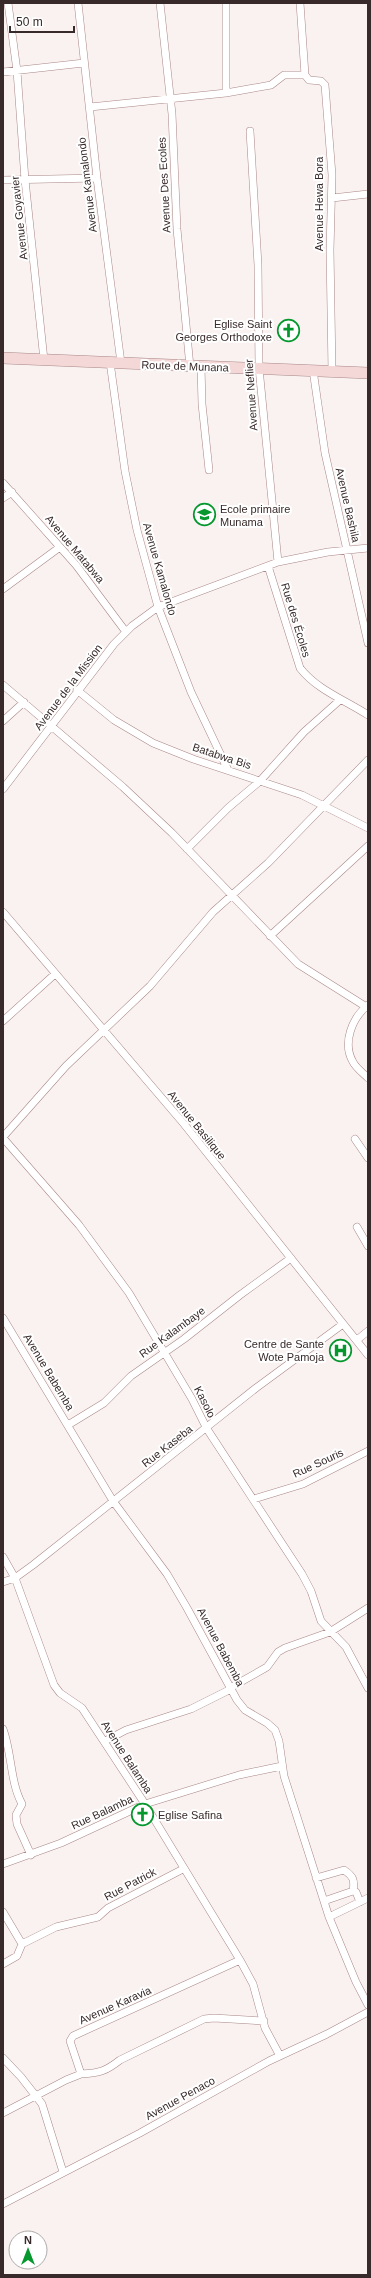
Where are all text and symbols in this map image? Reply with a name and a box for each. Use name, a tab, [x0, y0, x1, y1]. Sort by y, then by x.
scale bar	[10, 8, 74, 34]
text: 50 m	[16, 15, 43, 29]
street label: Avenue Des Ecoles	[155, 136, 172, 233]
street label: Avenue Kamalondo	[75, 137, 99, 233]
street label: Avenue Hewa Bora	[313, 156, 325, 251]
street label: Avenue Goyavier	[9, 175, 29, 260]
church icon: Eglise Saint Georges Orthodoxe	[275, 317, 301, 343]
place label: Eglise Saint Georges Orthodoxe	[175, 318, 272, 343]
street label: Route de Munana	[141, 358, 230, 374]
street label: Avenue Neflier	[242, 358, 259, 431]
street label: Avenue Bashila	[334, 467, 363, 544]
school or university icon: Ecole primaire Munama	[192, 502, 218, 528]
place label: Ecole primaire Munama	[220, 503, 290, 528]
street label: Avenue Matabwa	[43, 513, 107, 586]
street label: Avenue Kamalondo	[141, 521, 179, 617]
street label: Rue des Écoles	[279, 581, 313, 659]
street label: Avenue de la Mission	[32, 642, 104, 732]
street label: Batabwa Bis	[191, 741, 253, 771]
street label: Avenue Basilique	[166, 1088, 228, 1162]
street label: Rue Kalambaye	[137, 1304, 207, 1360]
street label: Avenue Babemba	[21, 1332, 77, 1413]
hospital icon: Centre de Sante Wote Pamoja	[327, 1337, 353, 1363]
place label: Centre de Sante Wote Pamoja	[244, 1338, 325, 1363]
street label: Kasolo	[192, 1384, 218, 1420]
street label: Rue Kaseba	[139, 1422, 195, 1469]
street label: Rue Souris	[291, 1446, 346, 1480]
street label: Avenue Babemba	[195, 1606, 247, 1689]
street label: Avenue Balamba	[99, 1719, 155, 1796]
street label: Rue Balamba	[69, 1792, 136, 1832]
church icon: Eglise Safina	[129, 1802, 155, 1828]
place label: Eglise Safina	[158, 1809, 223, 1821]
street label: Rue Patrick	[102, 1865, 158, 1903]
street label: Avenue Karavia	[77, 1983, 154, 2026]
street label: Avenue Penaco	[143, 2074, 217, 2122]
north arrow	[8, 2230, 48, 2270]
text: N	[24, 2234, 32, 2246]

